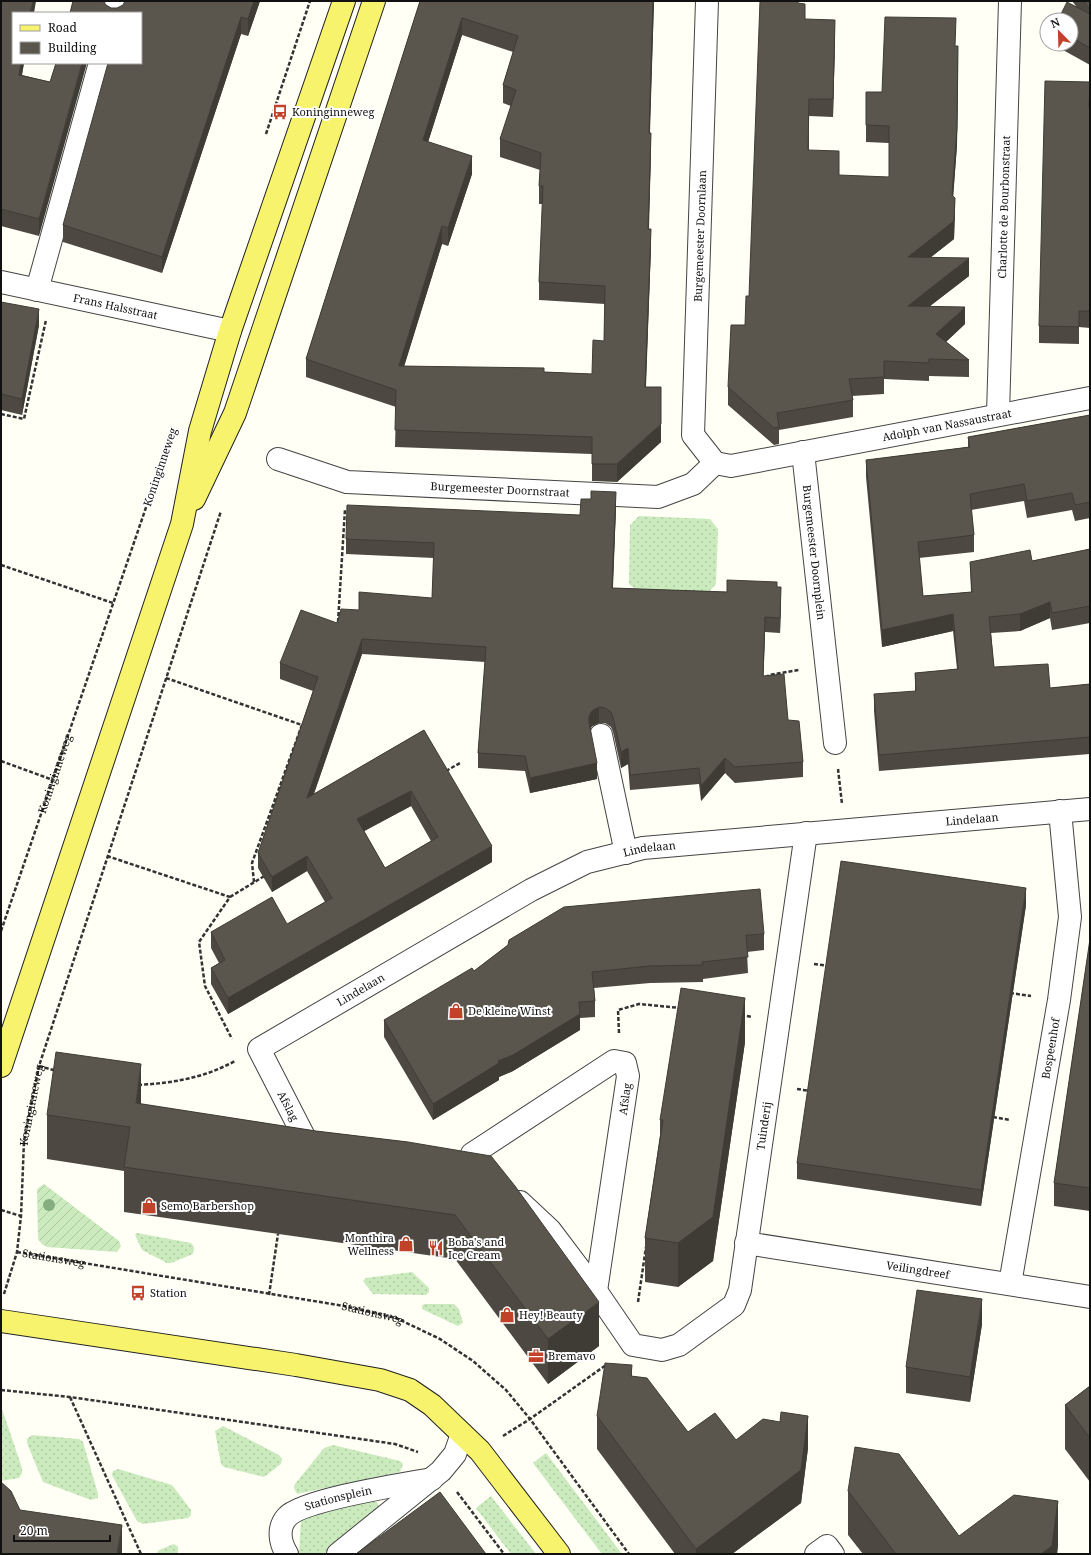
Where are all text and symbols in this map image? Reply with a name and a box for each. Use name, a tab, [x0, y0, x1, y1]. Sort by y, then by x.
legend	[12, 12, 142, 64]
north arrow	[1039, 12, 1079, 52]
text: N	[1048, 14, 1062, 31]
text: Road	[48, 19, 78, 36]
text: Building	[48, 39, 97, 56]
bus stop icon: Koninginneweg	[271, 103, 289, 121]
place label: Koninginneweg	[292, 104, 374, 119]
street label: Charlotte de Bourbonstraat	[994, 135, 1013, 279]
street label: Burgemeester Doornlaan	[690, 170, 709, 302]
street label: Frans Halsstraat	[72, 290, 159, 322]
street label: Adolph van Nassaustraat	[881, 405, 1013, 444]
street label: Koninginneweg	[139, 425, 180, 508]
street label: Burgemeester Doornstraat	[430, 478, 570, 500]
street label: Burgemeester Doornplein	[800, 484, 829, 621]
street label: Koninginneweg	[34, 732, 75, 815]
street label: Lindelaan	[945, 809, 999, 829]
street label: Lindelaan	[621, 837, 676, 860]
street label: Lindelaan	[334, 969, 387, 1009]
shop icon: De kleine Winst	[447, 1002, 465, 1020]
place label: De kleine Winst	[468, 1003, 551, 1018]
street label: Bospeenhof	[1038, 1016, 1063, 1080]
street label: Koninginneweg	[16, 1063, 46, 1146]
street label: Afslag	[615, 1082, 634, 1116]
street label: Afslag	[274, 1088, 303, 1124]
street label: Tuinderij	[752, 1100, 774, 1151]
shop icon: Semo Barbershop	[140, 1197, 158, 1215]
place label: Semo Barbershop	[161, 1198, 254, 1213]
place label: Monthira Wellness	[345, 1230, 394, 1258]
place label: Boba's and Ice Cream	[448, 1234, 505, 1262]
shop icon: Monthira Wellness	[397, 1235, 415, 1253]
restaurant icon: Boba's and Ice Cream	[427, 1239, 445, 1257]
street label: Stationsweg	[21, 1245, 86, 1270]
street label: Veilingdreef	[885, 1257, 952, 1282]
bus stop icon: Station	[129, 1284, 147, 1302]
place label: Station	[150, 1285, 187, 1300]
street label: Stationsweg	[340, 1298, 407, 1328]
shop icon: Hey! Beauty	[498, 1306, 516, 1324]
place label: Hey! Beauty	[519, 1307, 583, 1322]
office icon: Bremavo	[527, 1347, 545, 1365]
place label: Bremavo	[548, 1348, 596, 1363]
street label: Stationsplein	[302, 1482, 373, 1514]
scale bar	[14, 1517, 110, 1543]
text: 20 m	[20, 1522, 48, 1539]

